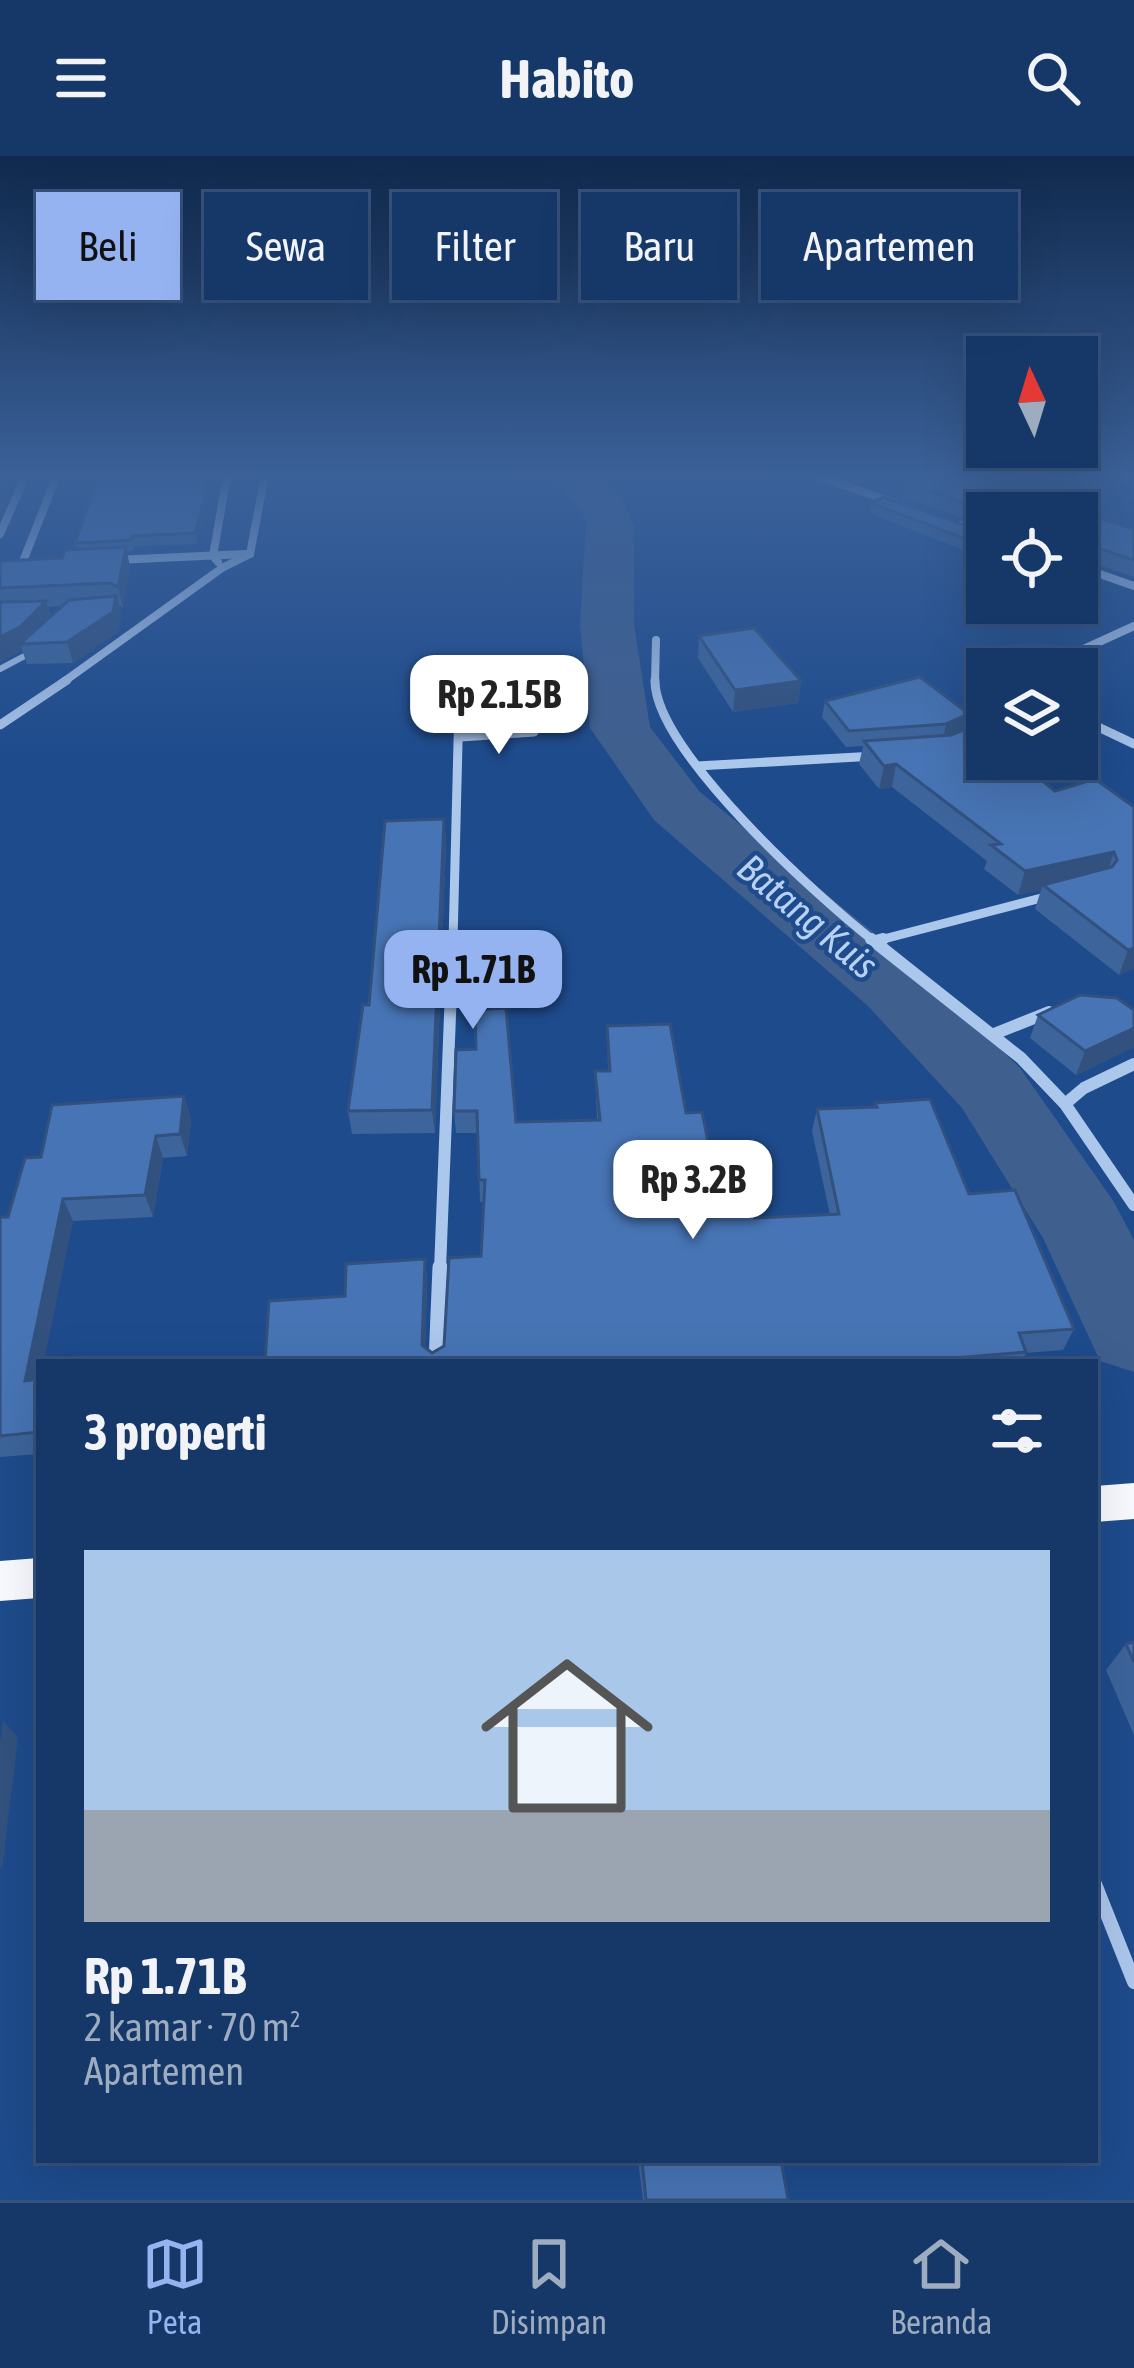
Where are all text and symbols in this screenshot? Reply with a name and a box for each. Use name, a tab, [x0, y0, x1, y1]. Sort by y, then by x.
icon: menu	[48, 45, 114, 111]
icon: search	[1020, 45, 1086, 111]
text: Habito	[500, 48, 634, 109]
chip: Beli	[36, 192, 180, 300]
chip: Sewa	[204, 192, 368, 300]
chip: Filter	[392, 192, 557, 300]
chip: Baru	[581, 192, 737, 300]
chip: Apartemen	[761, 192, 1018, 300]
north arrow	[966, 336, 1098, 468]
map controls	[966, 336, 1098, 780]
button: locate	[966, 492, 1098, 624]
button: layers	[966, 648, 1098, 780]
pin: Rp 2.15B	[375, 655, 623, 757]
text: Rp 2.15B	[437, 672, 561, 716]
water label: Batang Kuis	[729, 845, 887, 987]
pin: Rp 1.71B	[349, 930, 597, 1032]
text: Rp 1.71B	[411, 947, 535, 991]
pin: Rp 3.2B	[582, 1140, 804, 1242]
text: Rp 3.2B	[640, 1157, 746, 1201]
icon: filters	[984, 1398, 1050, 1464]
text: 3 properti	[84, 1402, 266, 1461]
icon: home	[459, 1628, 675, 1844]
text: Rp 1.71B	[84, 1946, 246, 2005]
text: 2 kamar · 70 m²	[84, 2005, 301, 2049]
text: Apartemen	[84, 2049, 244, 2093]
tab: Peta	[142, 2231, 208, 2341]
tab: Disimpan	[491, 2231, 607, 2341]
tab: Beranda	[890, 2231, 992, 2341]

